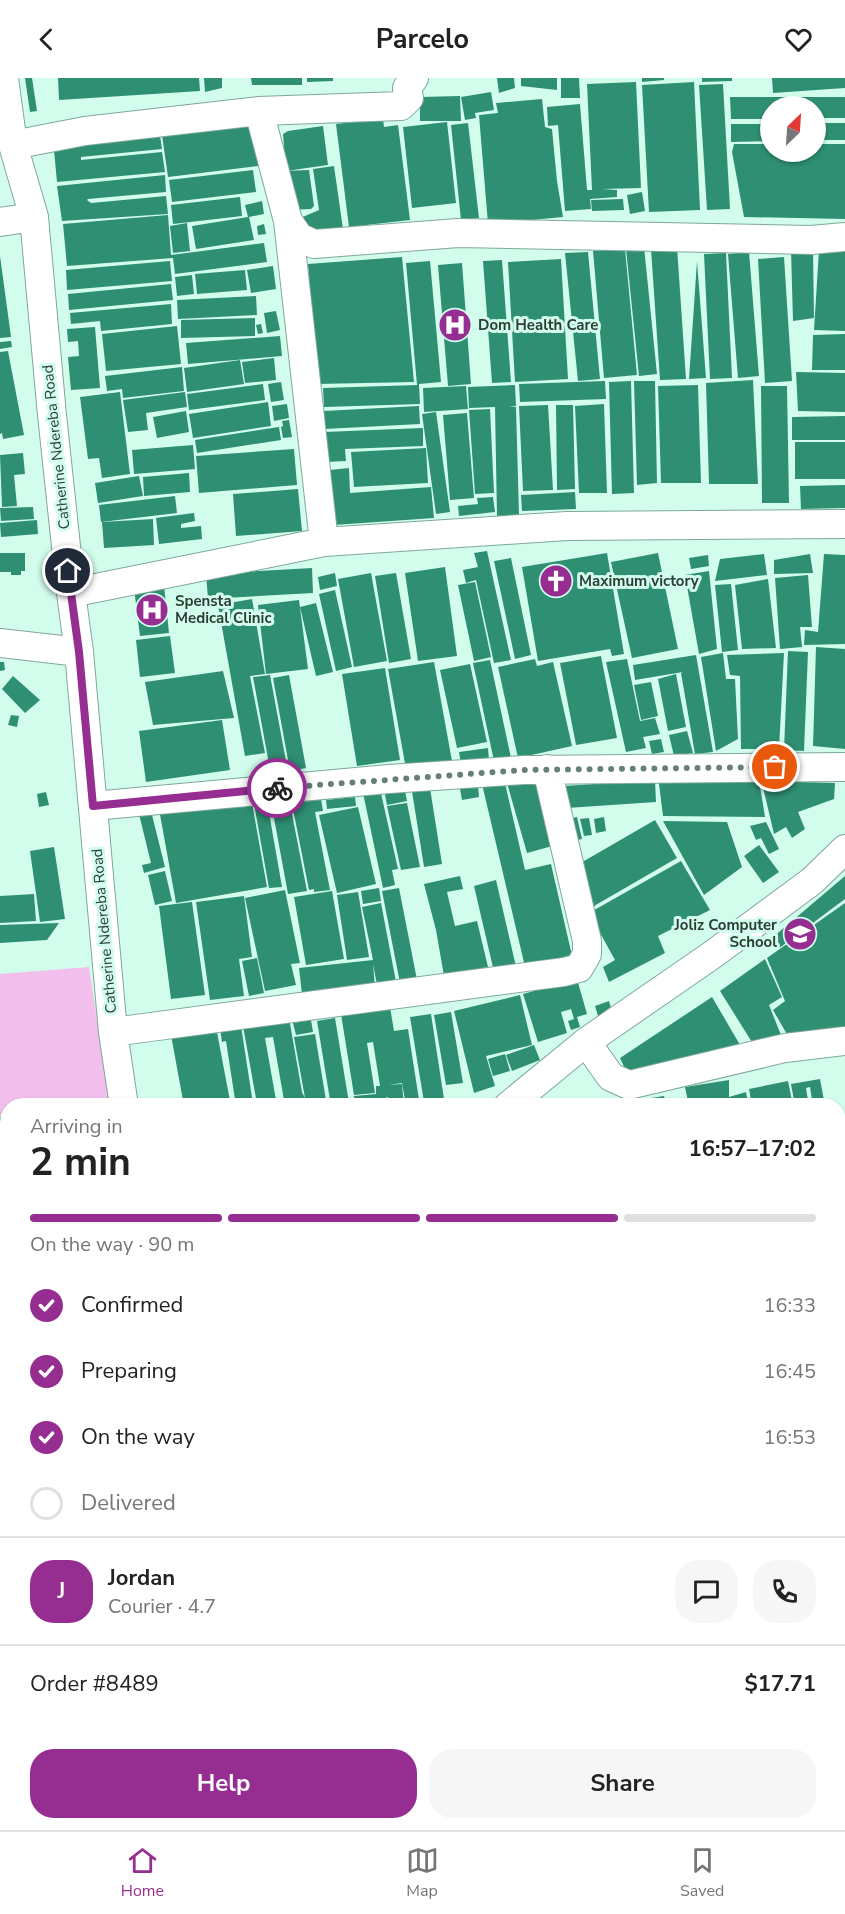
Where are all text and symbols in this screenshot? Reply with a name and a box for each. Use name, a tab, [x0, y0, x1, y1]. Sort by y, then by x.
text: Parcelo	[376, 21, 469, 58]
icon: back	[30, 23, 63, 56]
icon: heart	[782, 23, 815, 56]
north arrow	[760, 96, 826, 162]
map controls	[760, 96, 826, 162]
hospital icon: Dom Health Care	[437, 307, 473, 343]
place label: Dom Health Care	[478, 315, 598, 335]
street label: Catherine Ndereba Road	[37, 364, 75, 530]
pin	[42, 545, 93, 596]
icon: home	[51, 554, 84, 587]
church icon: Maximum victory	[538, 563, 574, 599]
place label: Maximum victory	[579, 571, 699, 591]
place label: Spensta Medical Clinic	[175, 591, 272, 628]
hospital icon: Spensta Medical Clinic	[134, 592, 170, 628]
pin	[749, 741, 800, 792]
icon: bag	[758, 750, 791, 783]
courier	[247, 758, 307, 818]
icon: bike	[261, 772, 294, 805]
street label: Catherine Ndereba Road	[87, 848, 121, 1014]
place label: Joliz Computer School	[673, 915, 777, 952]
school or university icon: Joliz Computer School	[782, 916, 818, 952]
text: Arriving in	[30, 1113, 123, 1140]
text: 16:57–17:02	[688, 1134, 816, 1164]
text: 2 min	[30, 1136, 131, 1189]
text: On the way · 90 m	[30, 1231, 194, 1258]
icon: check	[30, 1289, 63, 1322]
text: Confirmed	[81, 1290, 183, 1320]
text: 16:33	[763, 1292, 816, 1319]
icon: check	[30, 1355, 63, 1388]
text: Preparing	[81, 1356, 177, 1386]
text: 16:45	[763, 1358, 816, 1385]
icon: check	[30, 1421, 63, 1454]
text: On the way	[81, 1422, 195, 1452]
text: 16:53	[763, 1424, 816, 1451]
text: Delivered	[81, 1488, 176, 1518]
button: chat	[675, 1560, 738, 1623]
button: phone	[753, 1560, 816, 1623]
text: Jordan	[108, 1563, 175, 1593]
text: J	[58, 1576, 65, 1606]
text: Courier · 4.7	[108, 1593, 216, 1620]
text: Order #8489	[30, 1669, 159, 1699]
text: $17.71	[745, 1669, 816, 1699]
button: Help	[30, 1749, 417, 1818]
button: Share	[429, 1749, 816, 1818]
tab: Home	[121, 1844, 164, 1902]
tab: Map	[406, 1844, 439, 1902]
tab: Saved	[680, 1844, 724, 1902]

